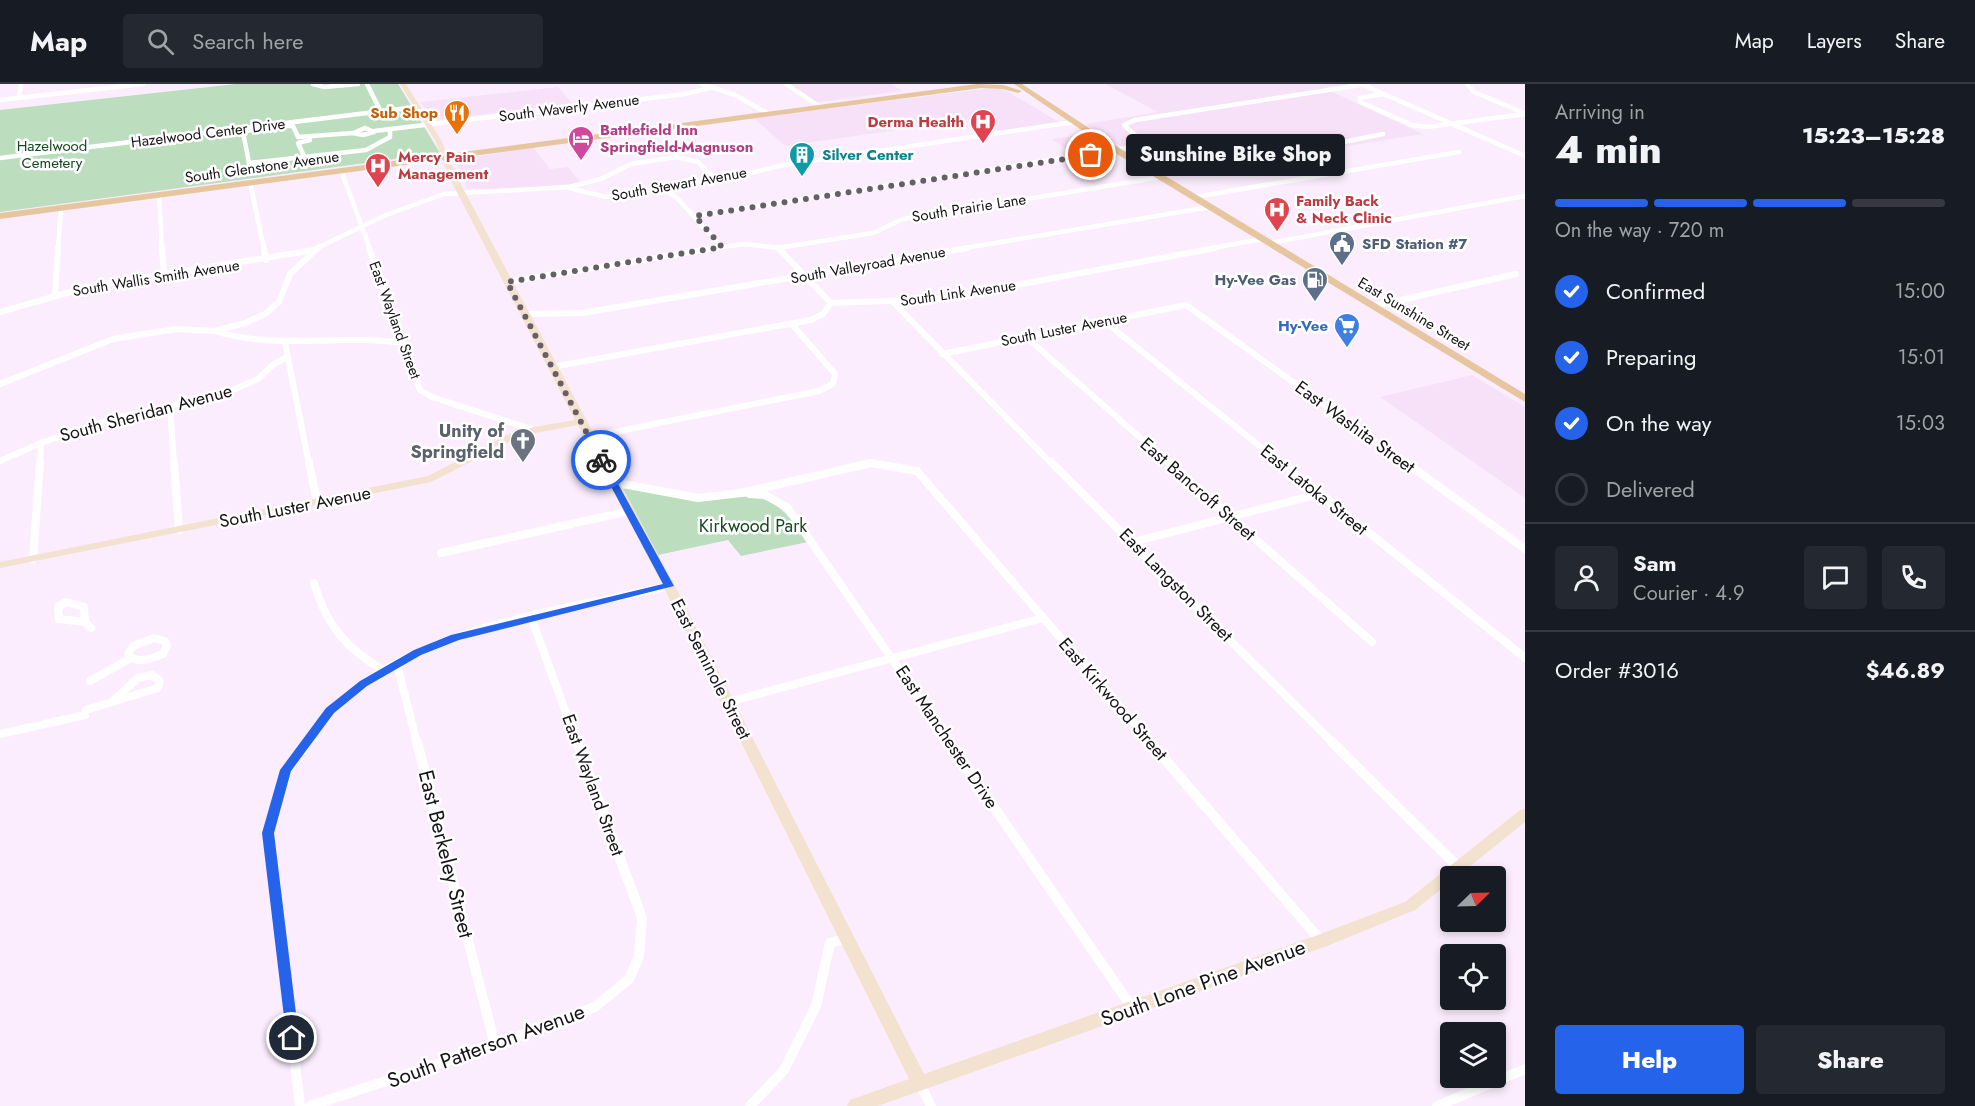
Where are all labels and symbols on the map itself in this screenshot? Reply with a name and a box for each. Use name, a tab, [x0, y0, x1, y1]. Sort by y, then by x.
street label: South Waverly Avenue	[498, 88, 641, 128]
restaurant icon: Sub Shop	[442, 98, 472, 136]
place label: Sub Shop	[370, 102, 438, 124]
hospital icon: Derma Health	[968, 107, 998, 145]
place label: Derma Health	[868, 111, 964, 133]
street label: Hazelwood Center Drive	[130, 113, 287, 153]
place label: Battlefield Inn Springfield-Magnuson	[600, 119, 753, 158]
hotel icon: Battlefield Inn Springfield-Magnuson	[566, 124, 596, 162]
pin	[1065, 129, 1116, 180]
callout: Sunshine Bike Shop	[1127, 134, 1346, 176]
park label: Hazelwood Cemetery	[17, 135, 87, 174]
building icon: Silver Center	[787, 140, 817, 178]
place label: Silver Center	[822, 144, 915, 166]
street label: South Glenstone Avenue	[183, 145, 341, 189]
place label: Mercy Pain Management	[398, 146, 488, 185]
hospital icon: Mercy Pain Management	[363, 151, 393, 189]
street label: South Stewart Avenue	[610, 161, 749, 207]
street label: South Prairie Lane	[910, 188, 1028, 228]
place label: Family Back & Neck Clinic	[1296, 190, 1392, 229]
hospital icon: Family Back & Neck Clinic	[1262, 195, 1292, 233]
public building icon: SFD Station #7	[1327, 229, 1357, 267]
place label: SFD Station #7	[1362, 233, 1468, 255]
street label: South Valleyroad Avenue	[789, 240, 947, 289]
street label: South Wallis Smith Avenue	[71, 254, 241, 302]
street label: East Wayland Street	[363, 258, 427, 382]
fuel station icon: Hy-Vee Gas	[1300, 265, 1330, 303]
place label: Hy-Vee Gas	[1214, 269, 1296, 291]
street label: East Sunshine Street	[1354, 272, 1475, 356]
street label: South Link Avenue	[899, 274, 1018, 312]
street label: South Luster Avenue	[999, 306, 1129, 352]
supermarket icon: Hy-Vee	[1332, 311, 1362, 349]
place label: Hy-Vee	[1278, 315, 1328, 337]
street label: East Washita Street	[1290, 374, 1421, 480]
street label: South Sheridan Avenue	[57, 377, 235, 449]
place label: Unity of Springfield	[411, 418, 505, 465]
church icon: Unity of Springfield	[508, 426, 538, 464]
courier	[571, 430, 631, 490]
street label: East Bancroft Street	[1134, 431, 1262, 547]
street label: East Latoka Street	[1255, 439, 1374, 542]
street label: South Luster Avenue	[217, 480, 373, 534]
park label: Kirkwood Park	[699, 513, 807, 539]
street label: East Langston Street	[1113, 522, 1239, 648]
street label: East Seminole Street	[664, 594, 758, 744]
street label: East Kirkwood Street	[1052, 632, 1174, 767]
street label: East Manchester Drive	[889, 660, 1005, 814]
street label: East Wayland Street	[555, 711, 631, 860]
street label: East Berkeley Street	[411, 767, 481, 941]
north arrow	[1440, 866, 1506, 932]
street label: South Lone Pine Avenue	[1096, 932, 1310, 1034]
street label: South Patterson Avenue	[383, 996, 589, 1096]
pin	[266, 1012, 317, 1063]

